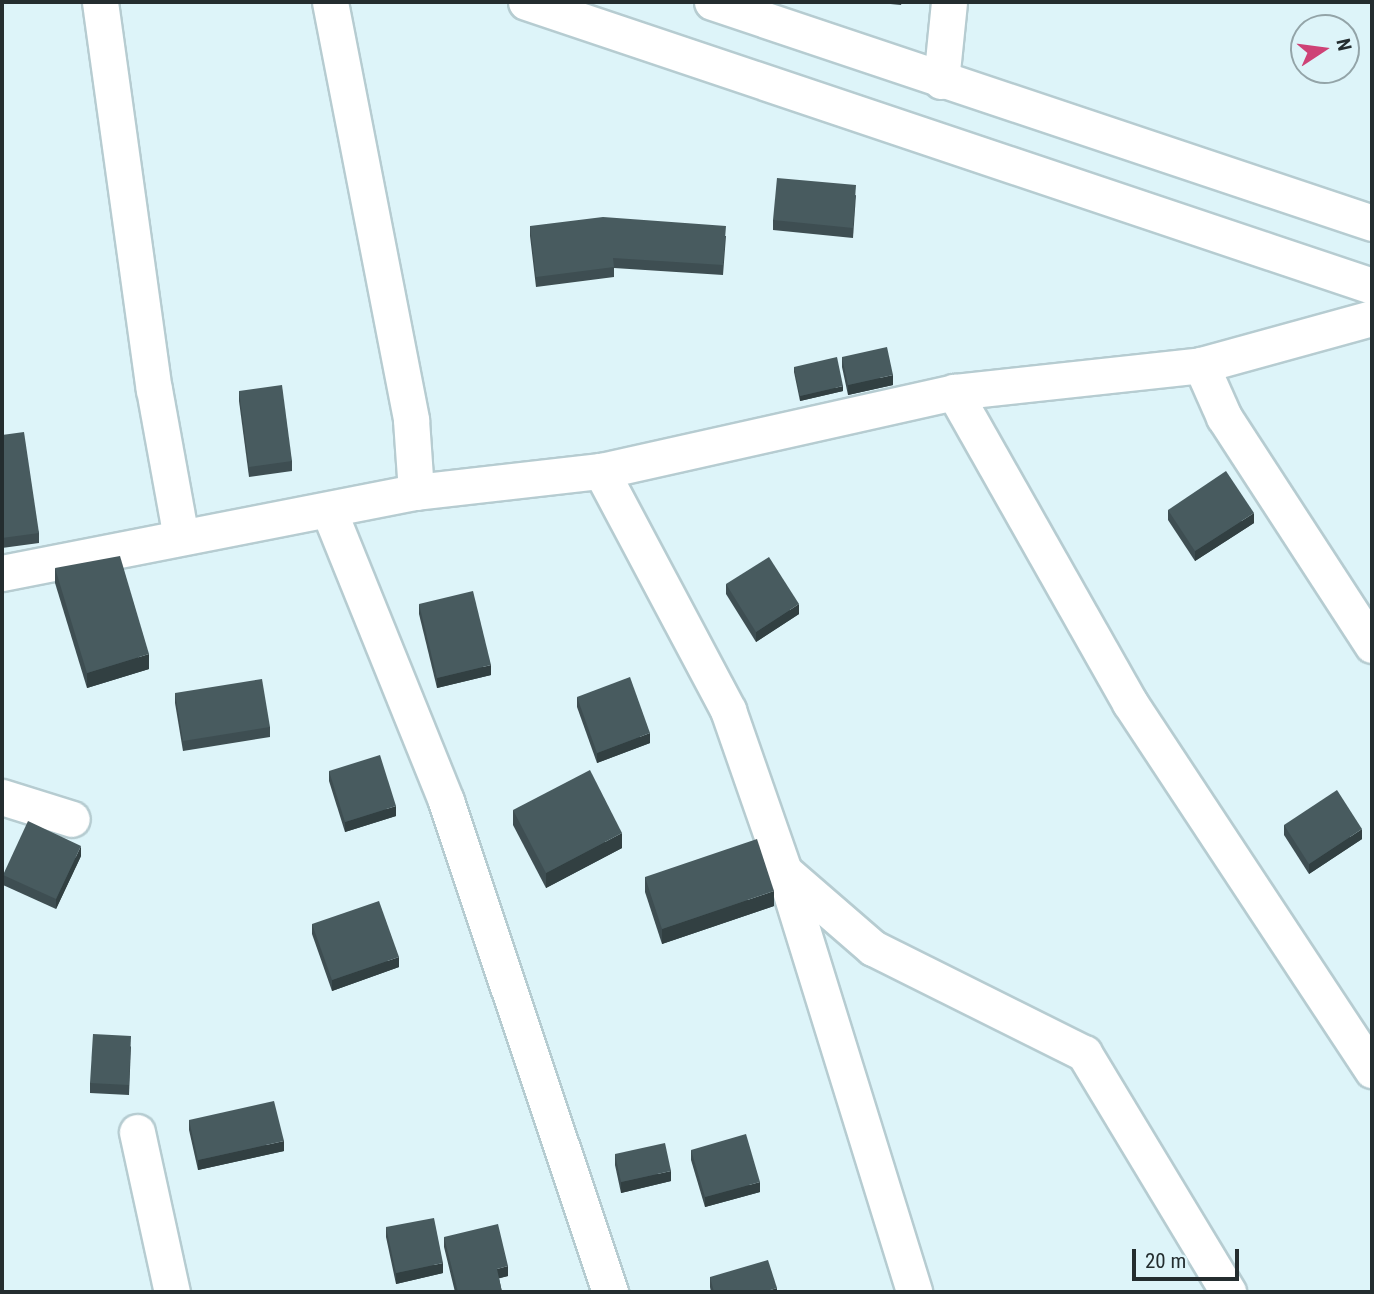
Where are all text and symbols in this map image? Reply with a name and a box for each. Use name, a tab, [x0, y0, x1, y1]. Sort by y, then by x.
north arrow	[1290, 14, 1360, 84]
text: N	[1331, 36, 1357, 53]
scale bar	[1136, 1234, 1243, 1278]
text: 20 m	[1145, 1249, 1186, 1273]

